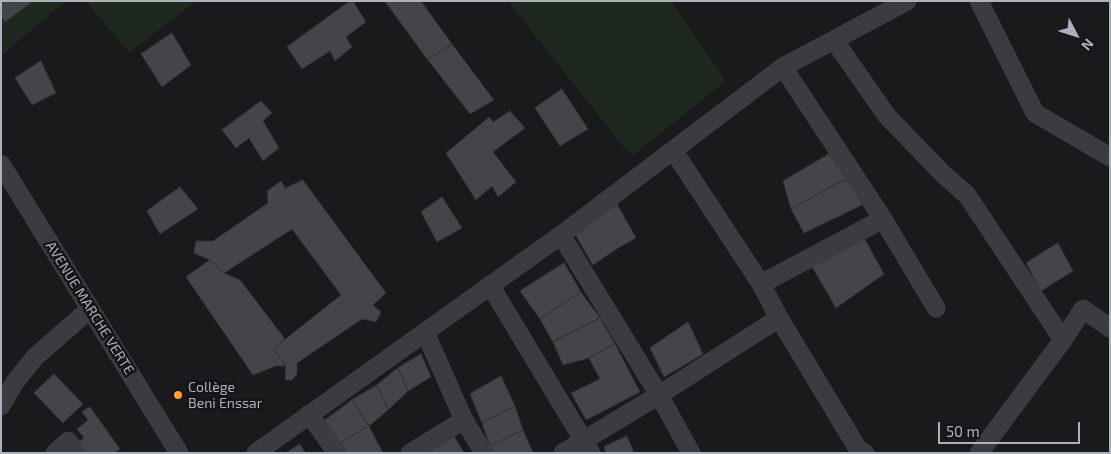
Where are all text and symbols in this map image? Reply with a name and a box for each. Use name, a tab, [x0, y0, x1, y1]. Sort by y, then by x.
north arrow	[1051, 10, 1101, 60]
text: N	[1078, 36, 1098, 54]
street label: AVENUE MARCHE VERTE	[42, 238, 138, 378]
place label: Collège Beni Enssar	[188, 379, 262, 412]
marker: Collège Beni Enssar	[172, 389, 184, 401]
scale bar	[941, 412, 1084, 444]
text: 50 m	[946, 422, 980, 440]

